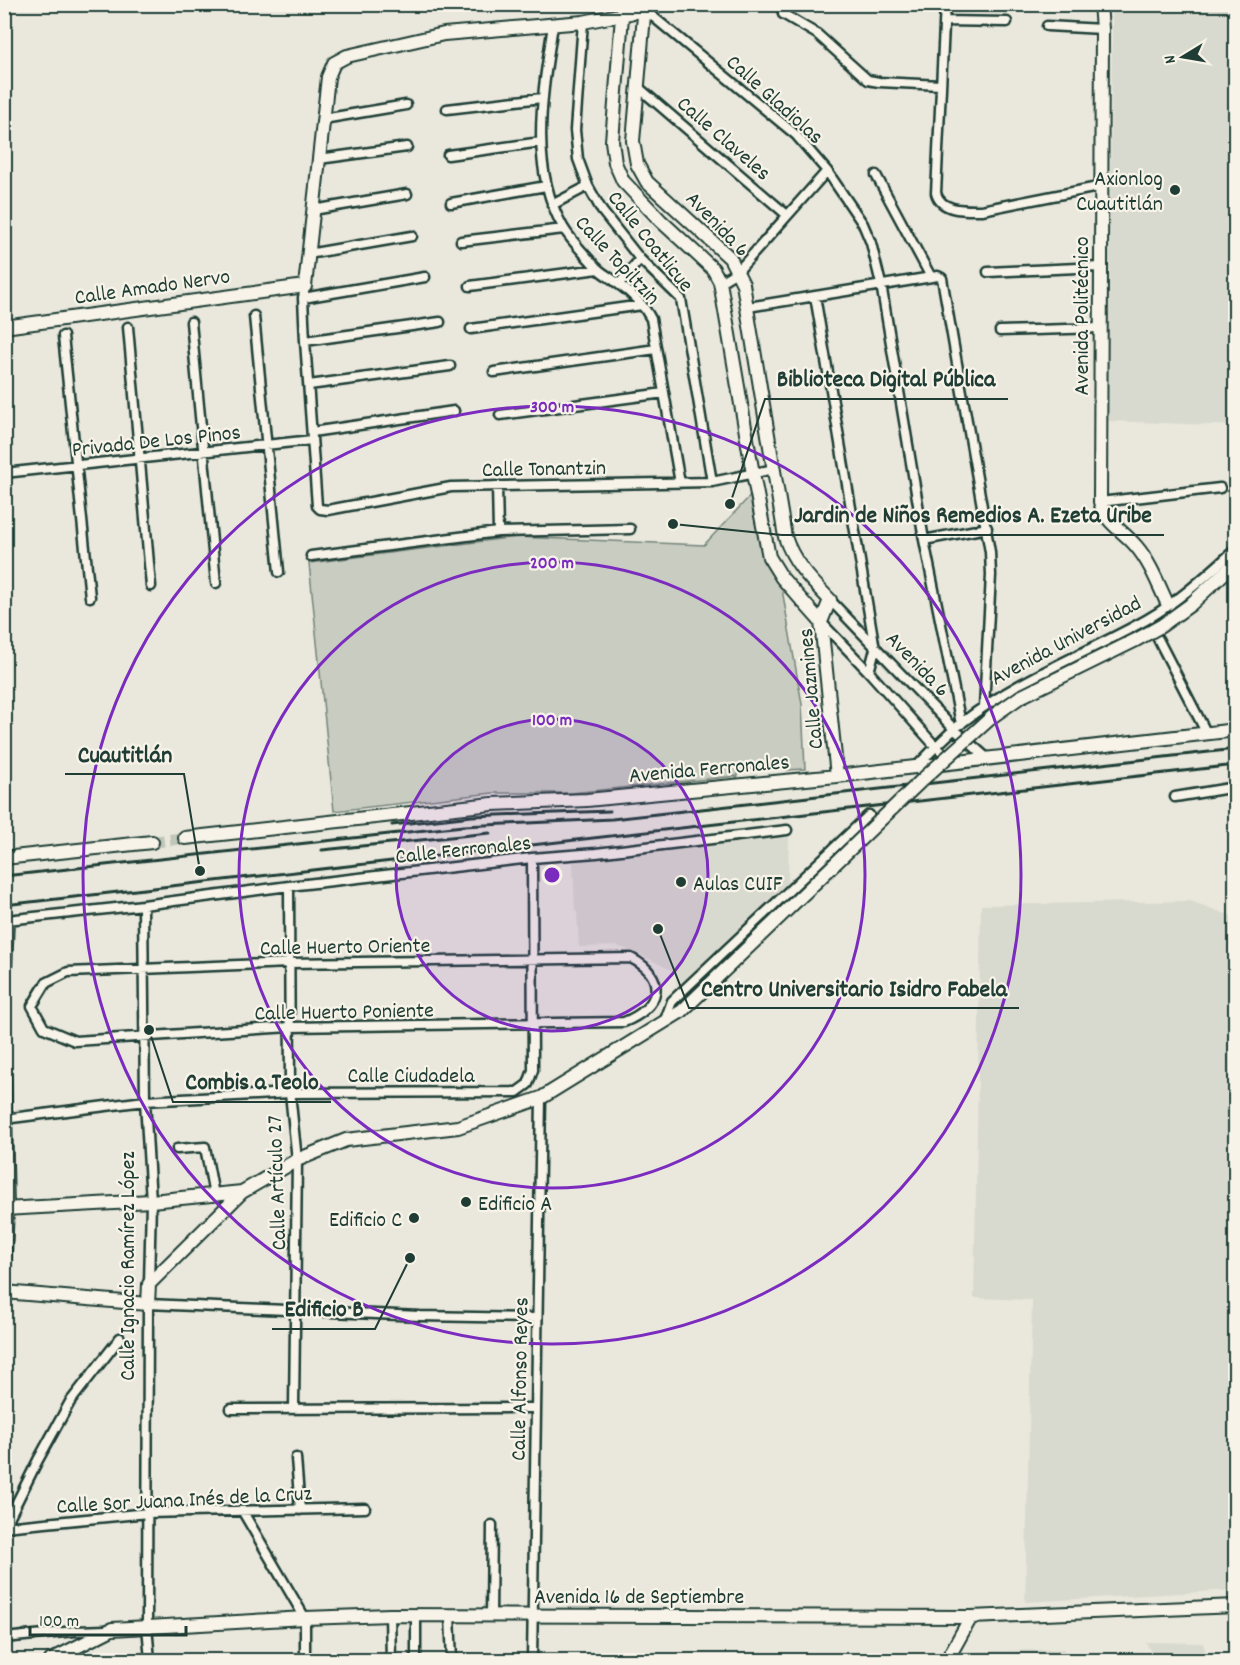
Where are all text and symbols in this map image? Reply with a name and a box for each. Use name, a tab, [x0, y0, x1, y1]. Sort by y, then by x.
north arrow	[1153, 27, 1213, 87]
street label: Calle Gladiolas	[718, 48, 829, 153]
text: N	[1159, 53, 1183, 65]
street label: Calle Claveles	[669, 90, 777, 189]
place label: Axionlog Cuautitlán	[1076, 165, 1163, 221]
marker: Axionlog Cuautitlán	[1168, 183, 1182, 197]
street label: Calle Coatlicue	[599, 185, 700, 300]
street label: Avenida 6	[677, 185, 756, 266]
street label: Calle Topiltzin	[567, 209, 666, 313]
street label: Avenida Politécnico	[1068, 236, 1099, 396]
street label: Calle Amado Nervo	[73, 262, 232, 315]
callout: Biblioteca Digital Pública	[765, 357, 1008, 399]
text: Biblioteca Digital Pública	[777, 364, 996, 398]
text: 300 m	[530, 396, 574, 421]
street label: Privada De Los Pinos	[70, 418, 242, 467]
street label: Calle Tonantzin	[482, 454, 606, 487]
callout: Jardin de Niños Remedios A. Ezeta Uribe	[782, 493, 1164, 535]
text: Jardin de Niños Remedios A. Ezeta Uribe	[794, 500, 1152, 534]
text: 200 m	[530, 552, 574, 577]
street label: Avenida Universidad	[986, 589, 1148, 695]
street label: Avenida 6	[877, 625, 956, 706]
street label: Calle Jazmines	[792, 627, 833, 750]
text: 100 m	[532, 709, 572, 734]
callout: Cuautitlán	[65, 732, 184, 774]
text: Cuautitlán	[78, 740, 172, 774]
street label: Avenida Ferronales	[628, 748, 791, 793]
street label: Calle Ferronales	[394, 829, 533, 874]
centre of rings	[542, 865, 562, 885]
place label: Aulas CUIF	[693, 870, 783, 901]
marker: Aulas CUIF	[674, 875, 688, 889]
street label: Calle Huerto Oriente	[260, 932, 431, 965]
callout: Centro Universitario Isidro Fabela	[689, 966, 1019, 1008]
text: Centro Universitario Isidro Fabela	[701, 974, 1008, 1008]
street label: Calle Huerto Poniente	[254, 996, 434, 1031]
callout: Combis a Teolo	[173, 1060, 331, 1102]
street label: Calle Ciudadela	[348, 1062, 475, 1093]
text: Combis a Teolo	[185, 1067, 319, 1101]
street label: Calle Artículo 27	[261, 1115, 296, 1251]
street label: Calle Ignacio Ramírez López	[114, 1151, 145, 1381]
place label: Edificio A	[478, 1190, 552, 1221]
marker: Edificio A	[459, 1195, 473, 1209]
place label: Edificio C	[329, 1206, 402, 1237]
marker: Edificio C	[407, 1211, 421, 1225]
callout: Edificio B	[272, 1287, 375, 1329]
text: Edificio B	[284, 1294, 364, 1328]
street label: Calle Alfonso Reyes	[505, 1297, 538, 1461]
street label: Calle Sor Juana Inés de la Cruz	[56, 1479, 313, 1524]
street label: Avenida 16 de Septiembre	[534, 1583, 744, 1614]
scale bar	[30, 1599, 186, 1637]
text: 100 m	[39, 1610, 79, 1635]

